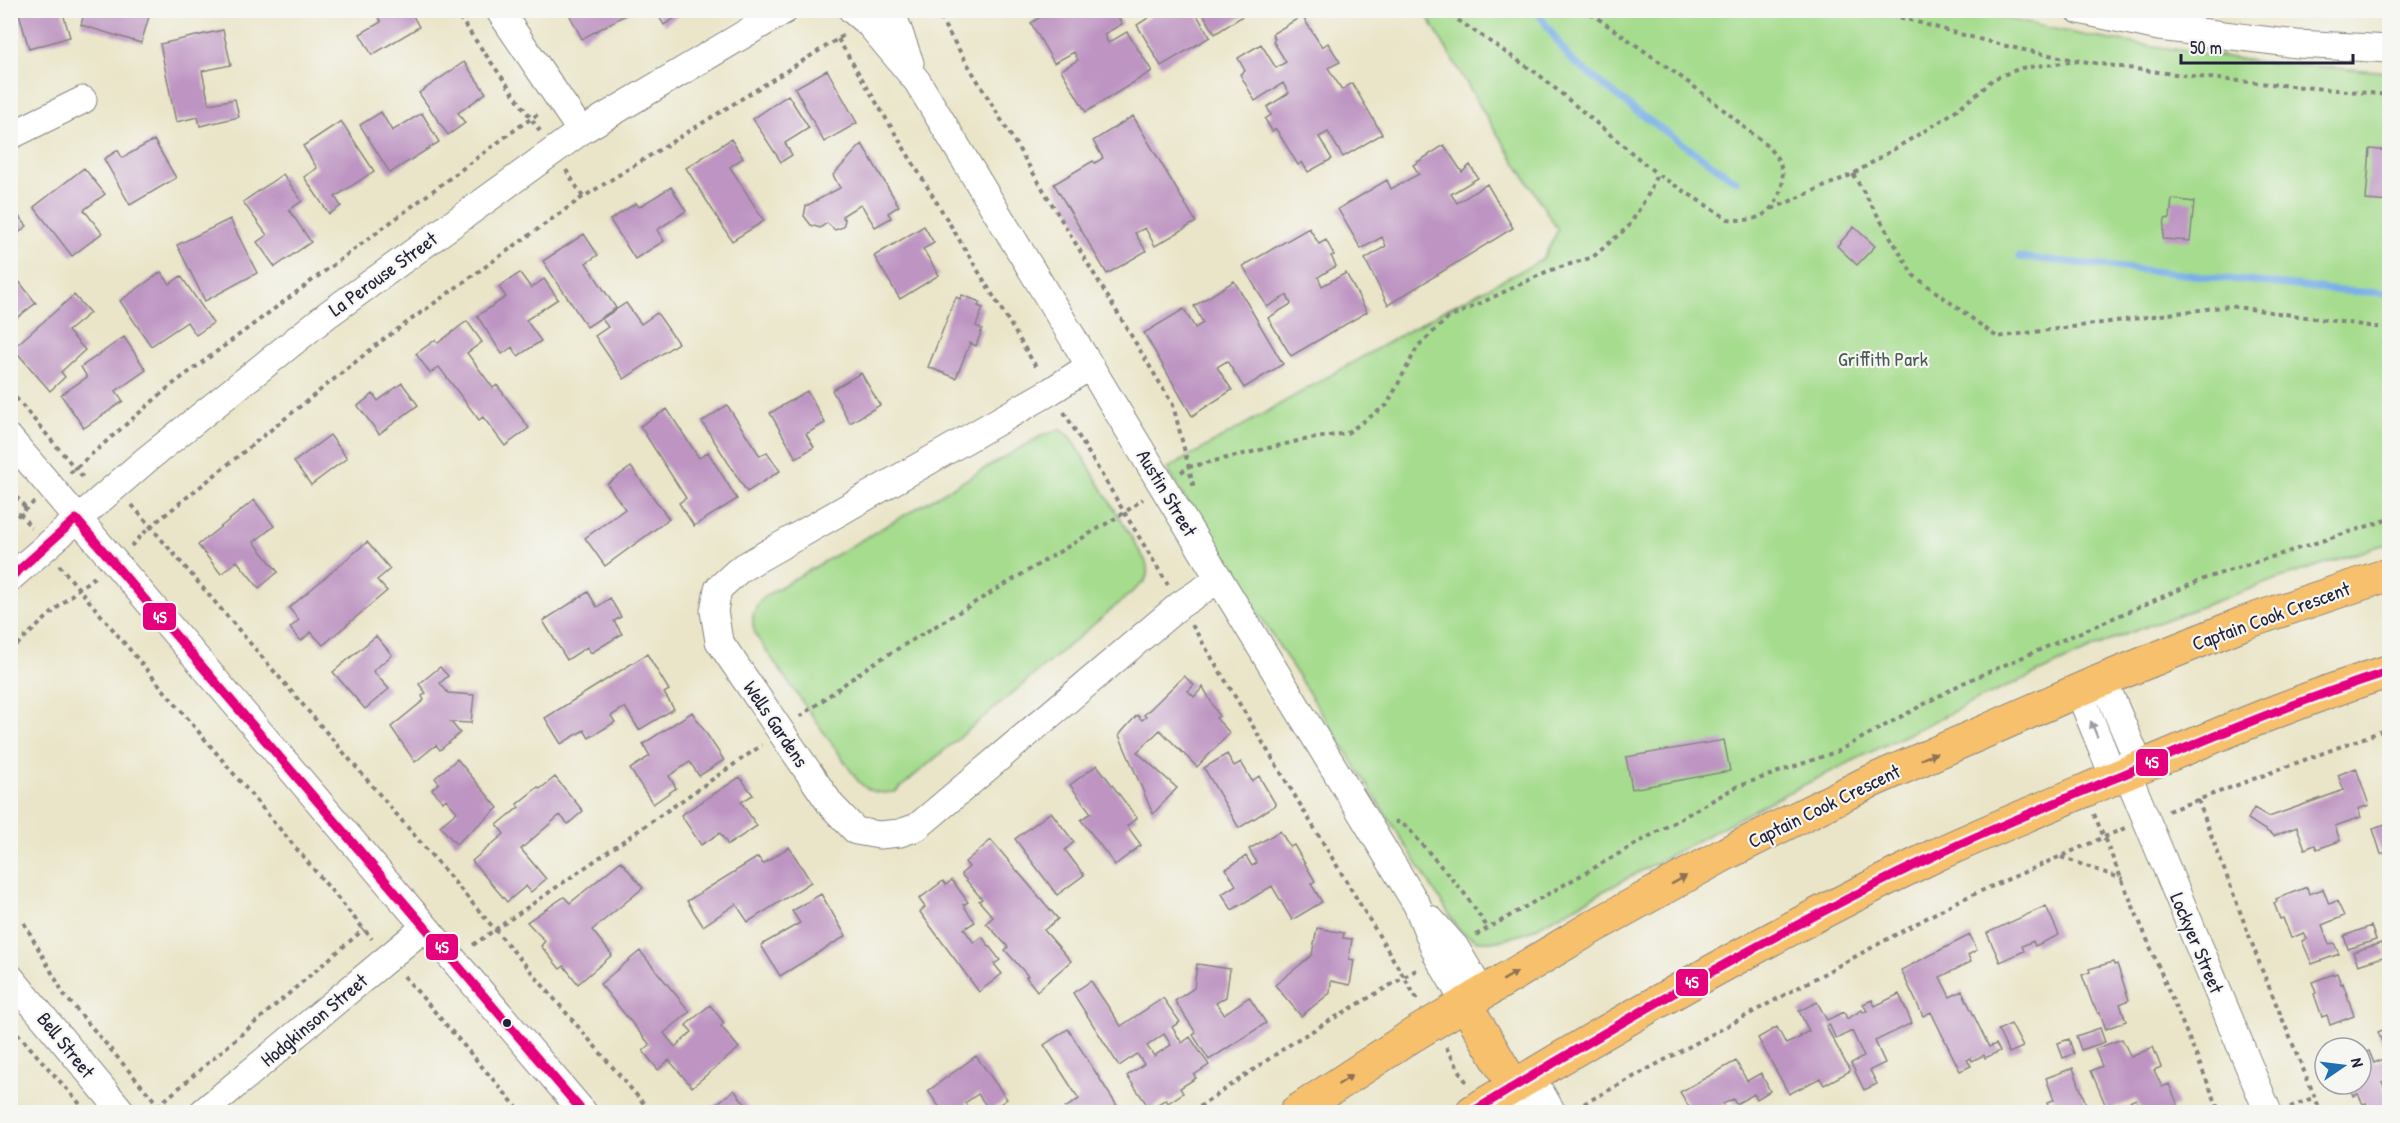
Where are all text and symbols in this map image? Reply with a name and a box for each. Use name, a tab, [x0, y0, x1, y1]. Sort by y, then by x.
scale bar	[2181, 27, 2354, 65]
text: 50 m	[2190, 35, 2222, 60]
street label: La Perouse Street	[323, 224, 443, 322]
park label: Griffith Park	[1838, 345, 1928, 372]
street label: Austin Street	[1131, 444, 1205, 542]
street label: Captain Cook Crescent	[2188, 574, 2355, 657]
line badge: 4S	[142, 602, 177, 631]
text: 4S	[153, 606, 167, 628]
street label: Wells Gardens	[738, 675, 815, 772]
one-way arrow	[2089, 719, 2099, 737]
line badge: 4S	[2135, 748, 2169, 777]
one-way arrow	[1921, 751, 1939, 761]
text: 4S	[2145, 751, 2159, 773]
street label: Captain Cook Crescent	[1743, 757, 1905, 854]
one-way arrow	[1671, 875, 1688, 885]
street label: Lockyer Street	[2164, 888, 2231, 998]
line badge: 4S	[425, 933, 459, 961]
text: 4S	[435, 936, 449, 958]
street label: Hodgkinson Street	[254, 966, 374, 1072]
line badge: 4S	[1675, 968, 1709, 997]
one-way arrow	[1502, 971, 1519, 981]
text: 4S	[1685, 971, 1699, 993]
street label: Bell Street	[31, 1006, 102, 1084]
unlabelled marker	[501, 1017, 513, 1029]
north arrow	[2313, 1036, 2373, 1096]
text: N	[2346, 1056, 2369, 1070]
one-way arrow	[1336, 1074, 1352, 1086]

